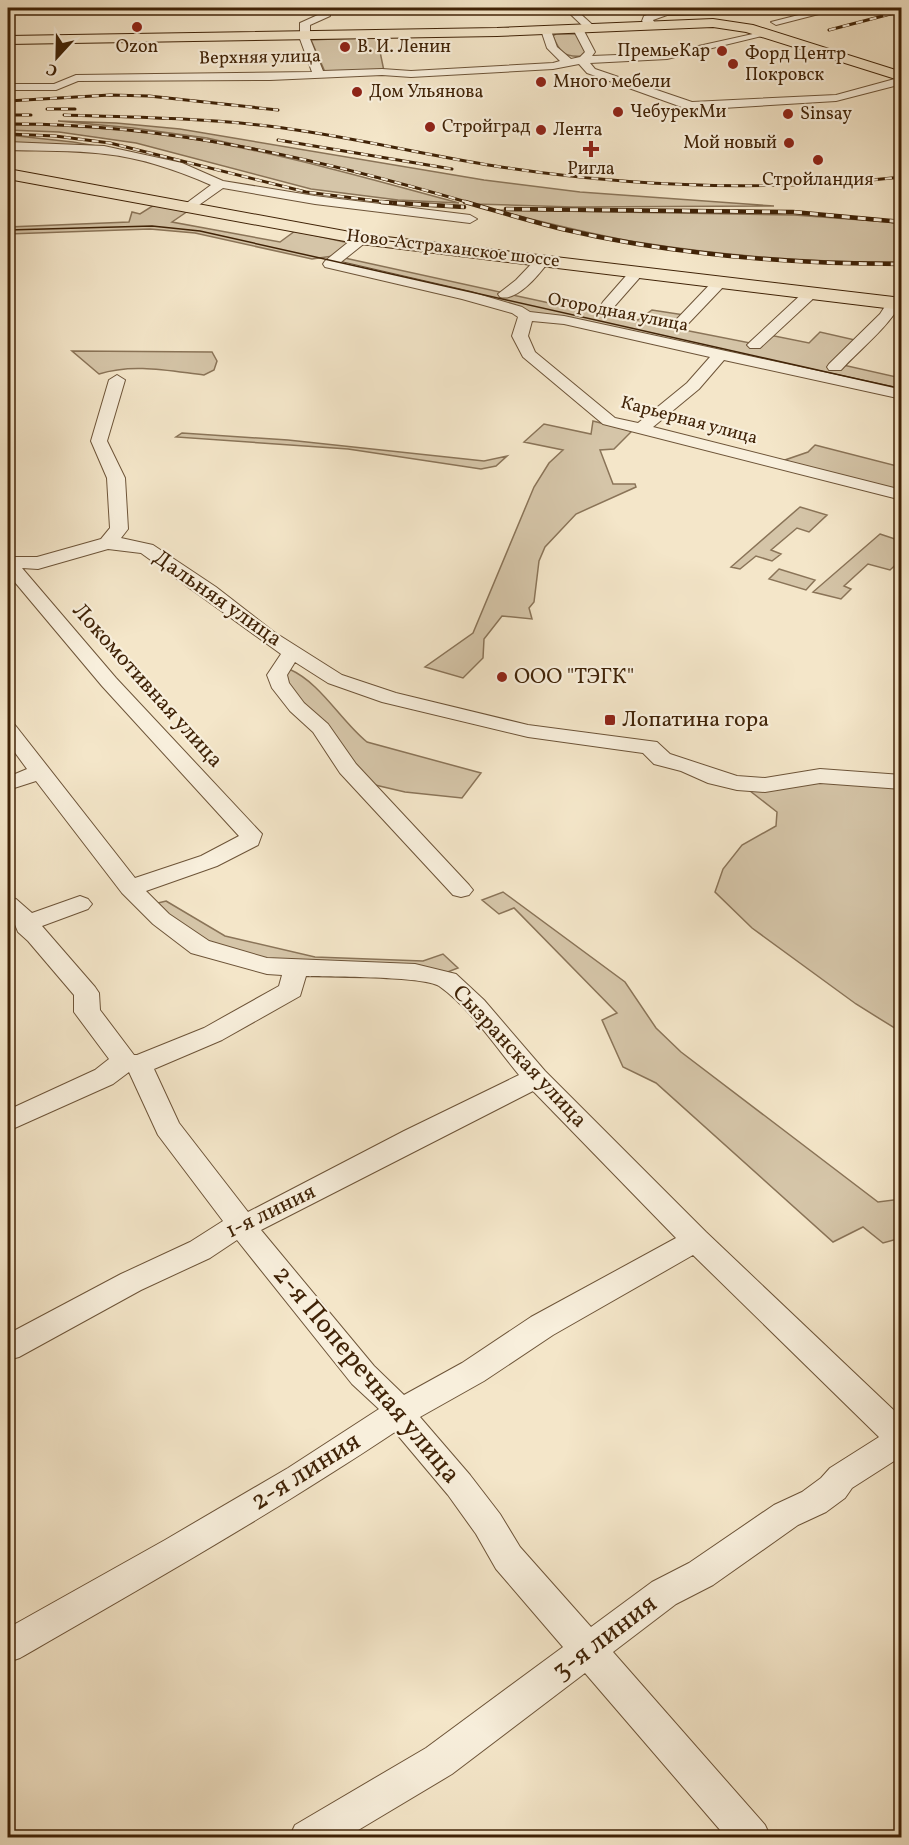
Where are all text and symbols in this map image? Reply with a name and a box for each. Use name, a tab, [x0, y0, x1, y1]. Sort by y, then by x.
marker: Ozon	[130, 20, 144, 34]
north arrow	[27, 27, 87, 87]
place label: Ozon	[116, 35, 159, 60]
place label: В. И. Ленин	[357, 35, 451, 60]
place label: ПремьеКар	[617, 39, 710, 64]
marker: В. И. Ленин	[338, 40, 352, 54]
place label: Форд Центр Покровск	[745, 42, 846, 88]
street label: Верхняя улица	[199, 44, 321, 72]
marker: ПремьеКар	[715, 44, 729, 58]
text: С	[43, 57, 61, 81]
marker: Форд Центр Покровск	[726, 57, 740, 71]
place label: Много мебели	[553, 70, 671, 95]
marker: Много мебели	[534, 75, 548, 89]
place label: Дом Ульянова	[369, 80, 483, 105]
marker: Дом Ульянова	[350, 85, 364, 99]
place label: ЧебурекМи	[630, 100, 726, 125]
place label: Sinsay	[800, 102, 852, 127]
marker: ЧебурекМи	[611, 105, 625, 119]
marker: Sinsay	[781, 107, 795, 121]
place label: Стройград	[442, 115, 530, 140]
place label: Лента	[553, 118, 603, 143]
marker: Стройград	[423, 120, 437, 134]
marker: Лента	[534, 123, 548, 137]
place label: Мой новый	[683, 131, 777, 156]
marker: Мой новый	[782, 136, 796, 150]
marker: Ригла	[584, 142, 598, 156]
marker: Стройландия	[811, 153, 825, 167]
place label: Ригла	[567, 157, 615, 182]
place label: Стройландия	[762, 168, 874, 193]
street label: Ново-Астраханское шоссе	[345, 224, 561, 274]
street label: Огородная улица	[545, 287, 691, 339]
street label: Карьерная улица	[618, 391, 760, 451]
street label: Дальняя улица	[146, 543, 288, 655]
street label: Локомотивная улица	[64, 597, 230, 775]
place label: ООО "ТЭГК"	[514, 662, 634, 693]
marker: ООО "ТЭГК"	[495, 670, 509, 684]
place label: Лопатина гора	[622, 705, 769, 736]
marker: Лопатина гора	[603, 713, 617, 727]
street label: Сызранская улица	[444, 979, 594, 1135]
street label: 1-я линия	[221, 1177, 321, 1247]
street label: 2-я Поперечная улица	[263, 1258, 469, 1492]
street label: 2-я линия	[244, 1423, 368, 1521]
street label: 3-я линия	[545, 1586, 665, 1690]

